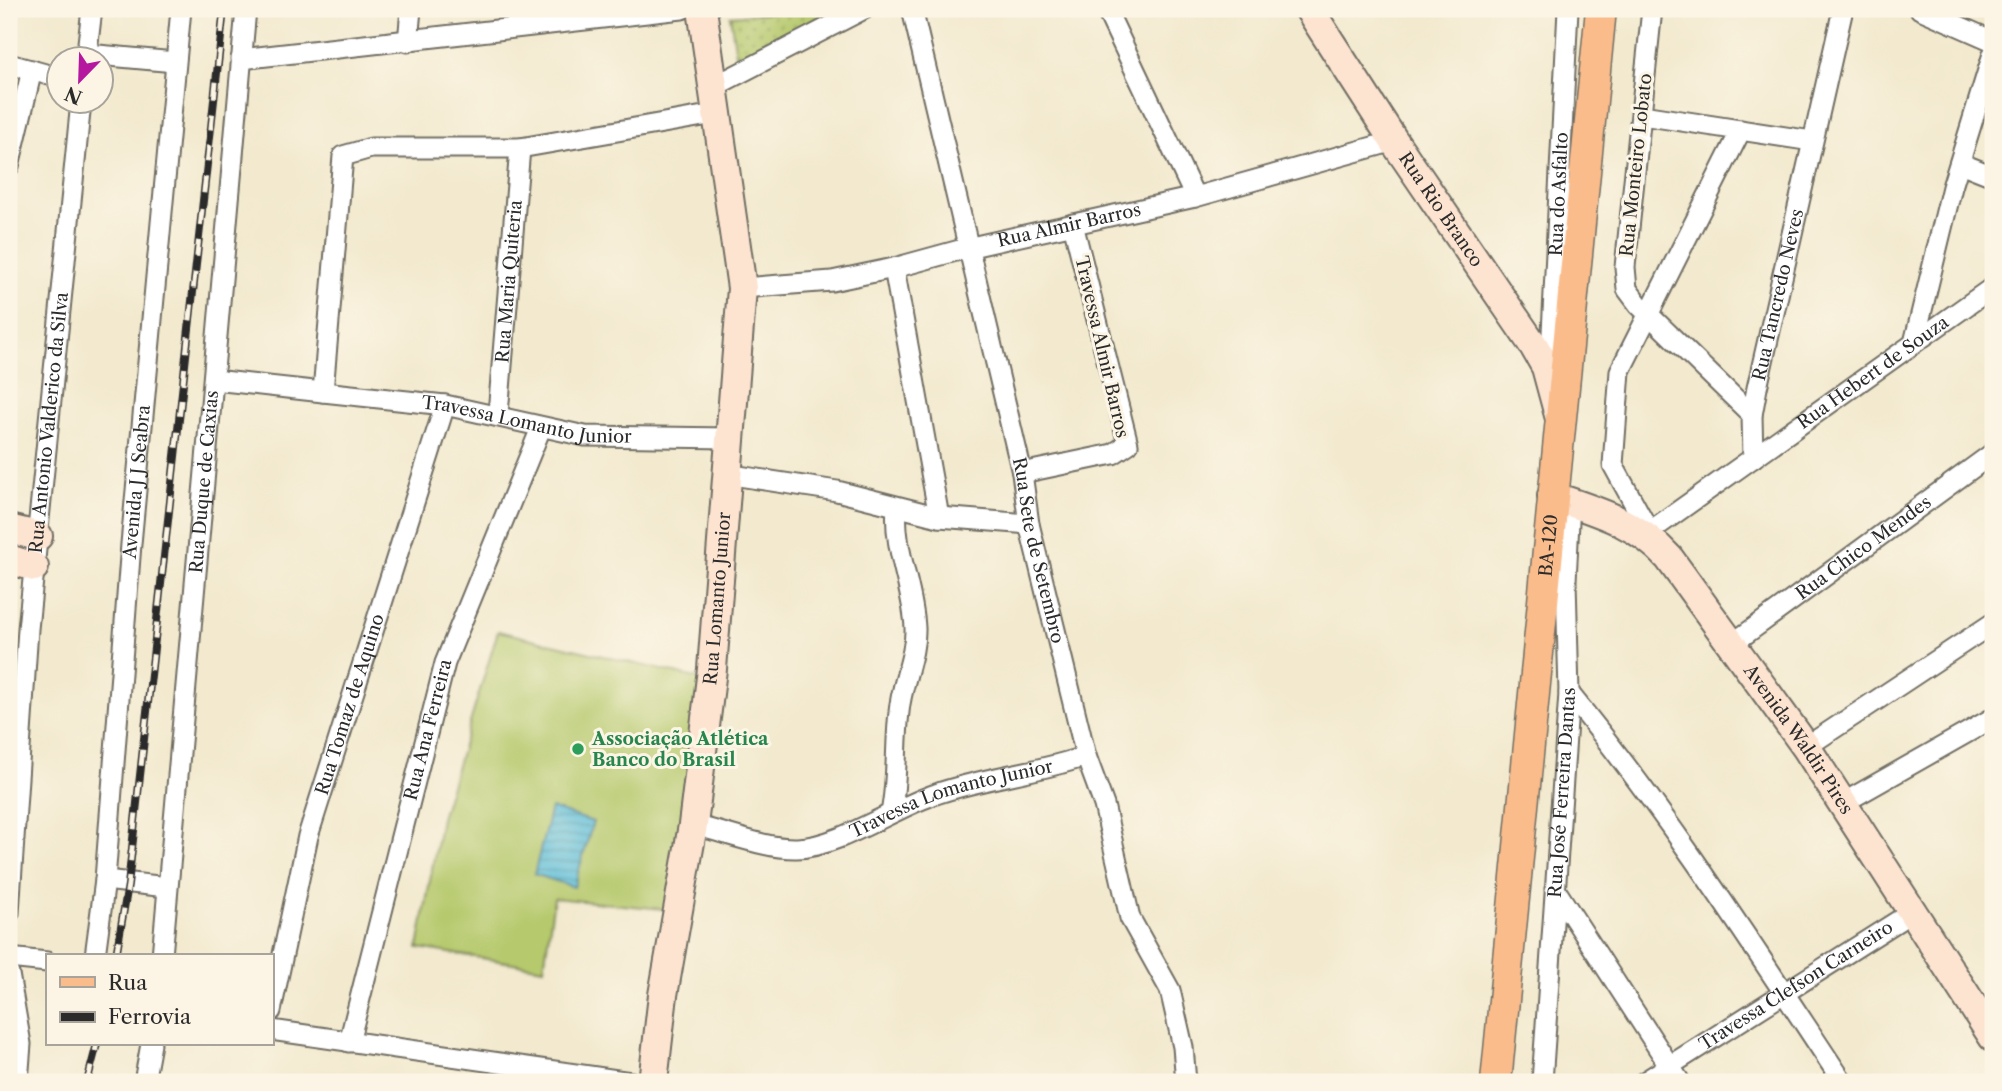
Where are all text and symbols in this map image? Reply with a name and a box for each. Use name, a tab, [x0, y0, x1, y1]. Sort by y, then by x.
north arrow	[46, 46, 116, 116]
street label: Rua Monteiro Lobato	[1615, 72, 1657, 258]
text: N	[61, 81, 86, 109]
street label: Rua do Asfalto	[1545, 132, 1573, 257]
street label: Rua Rio Branco	[1394, 148, 1488, 271]
street label: Rua Almir Barros	[995, 198, 1143, 252]
street label: Rua Maria Quiteria	[491, 199, 527, 364]
street label: Rua Tancredo Neves	[1748, 207, 1808, 383]
street label: Travessa Almir Barros	[1070, 254, 1134, 440]
street label: Rua Antonio Valderico da Silva	[25, 290, 73, 554]
street label: Rua Hebert de Souza	[1793, 311, 1953, 434]
street label: Rua Duque de Caxias	[185, 389, 223, 574]
street label: Travessa Lomanto Junior	[421, 392, 632, 448]
street label: Avenida J J Seabra	[119, 404, 155, 561]
street label: Rua Sete de Setembro	[1008, 455, 1069, 646]
street label: Rua Chico Mendes	[1792, 491, 1936, 605]
street label: Rua Lomanto Junior	[699, 511, 735, 686]
street label: BA-120	[1534, 513, 1562, 578]
street label: Rua Tomaz de Aquino	[311, 611, 389, 798]
street label: Rua Ana Ferreira	[400, 656, 457, 803]
street label: Avenida Waldir Pires	[1738, 660, 1857, 818]
street label: Rua José Ferreira Dantas	[1544, 687, 1580, 898]
place label: Associação Atlética Banco do Brasil	[591, 728, 769, 771]
marker: Associação Atlética Banco do Brasil	[570, 741, 586, 757]
street label: Travessa Lomanto Junior	[846, 755, 1055, 843]
street label: Travessa Clefson Carneiro	[1695, 916, 1897, 1055]
legend	[46, 954, 273, 1046]
text: Rua	[108, 970, 148, 995]
text: Ferrovia	[108, 1004, 192, 1029]

